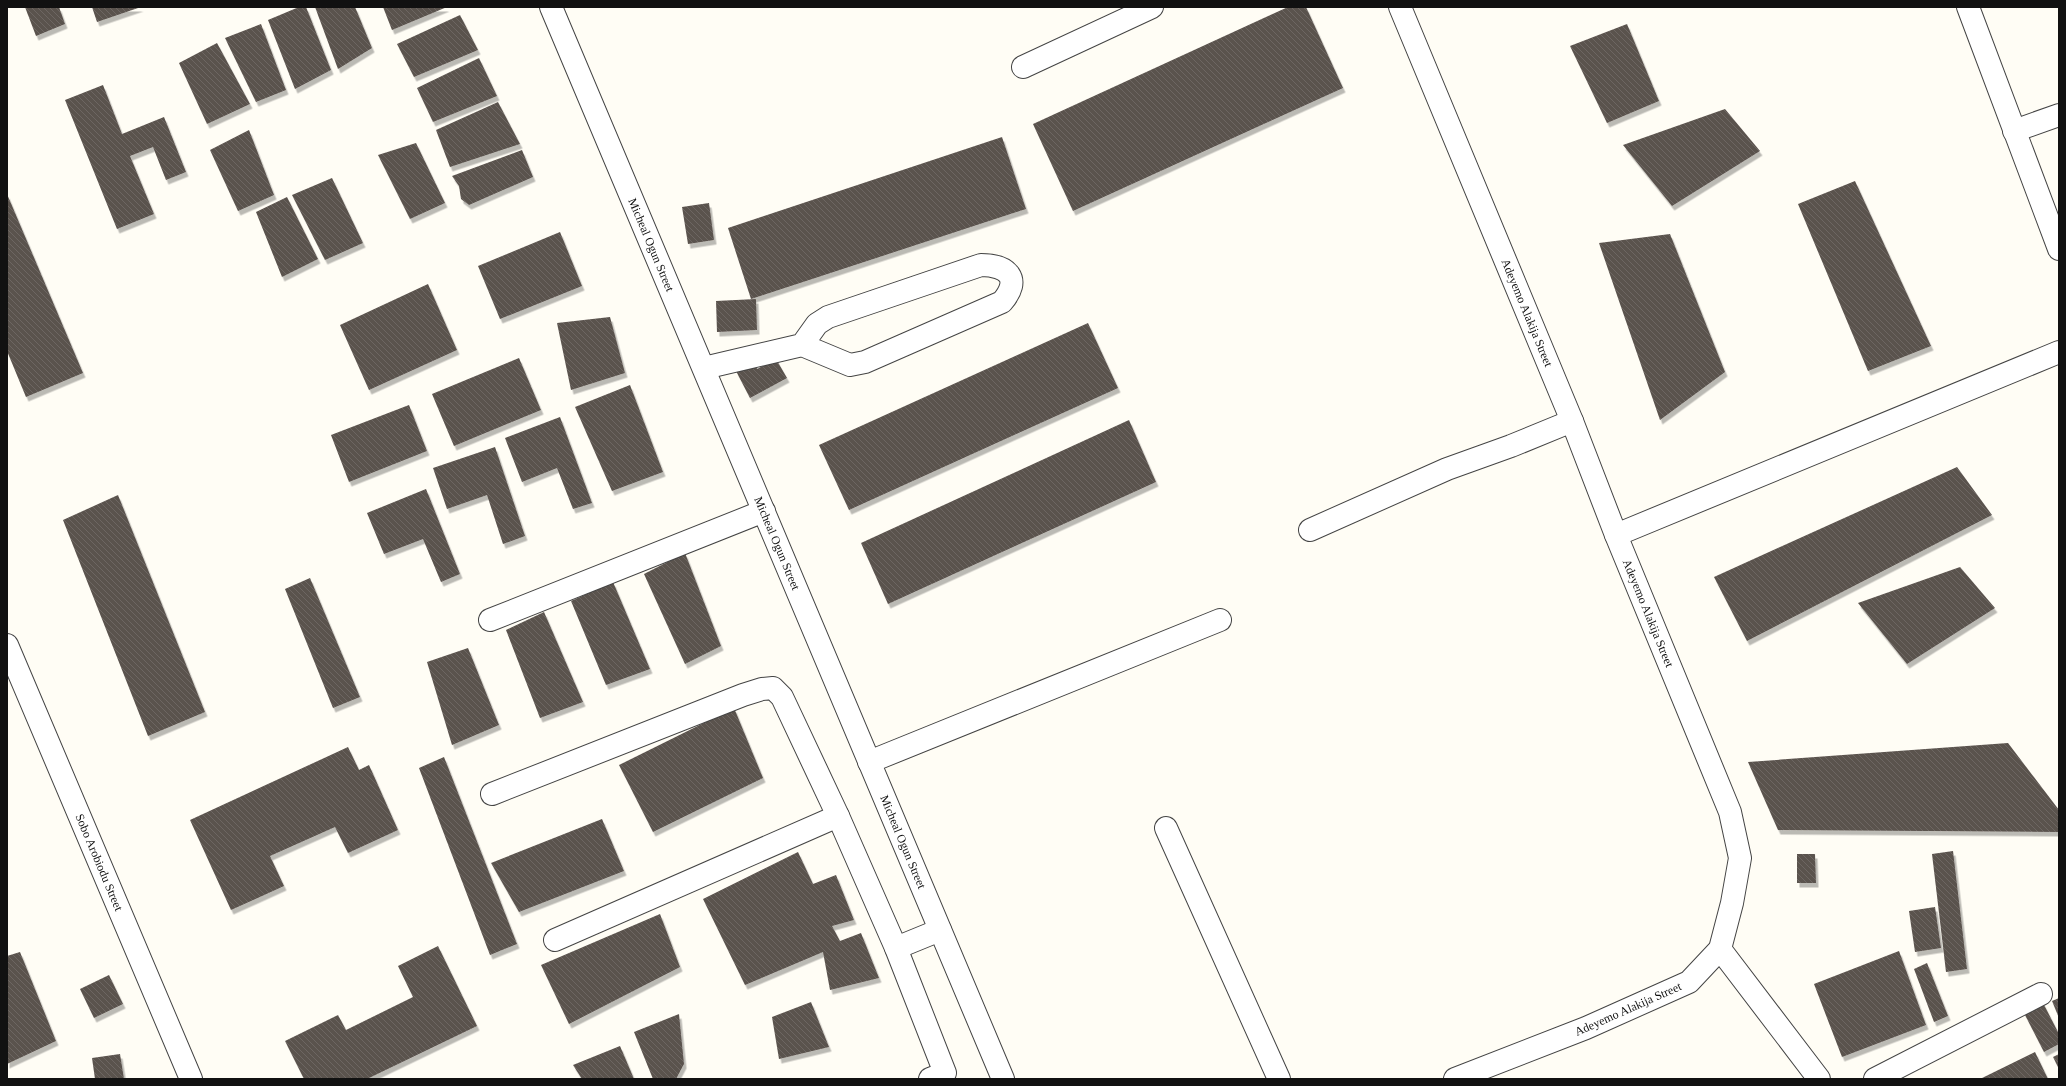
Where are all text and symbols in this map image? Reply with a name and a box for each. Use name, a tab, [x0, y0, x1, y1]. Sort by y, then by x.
street label: Micheal Ogun Street	[625, 196, 677, 294]
street label: Adeyemo Alakija Street	[1498, 257, 1556, 369]
street label: Micheal Ogun Street	[751, 494, 803, 593]
street label: Adeyemo Alakija Street	[1620, 557, 1677, 670]
street label: Micheal Ogun Street	[877, 793, 929, 891]
street label: Sobo Arobiodu Street	[72, 812, 126, 914]
street label: Adeyemo Alakija Street	[1572, 979, 1684, 1039]

